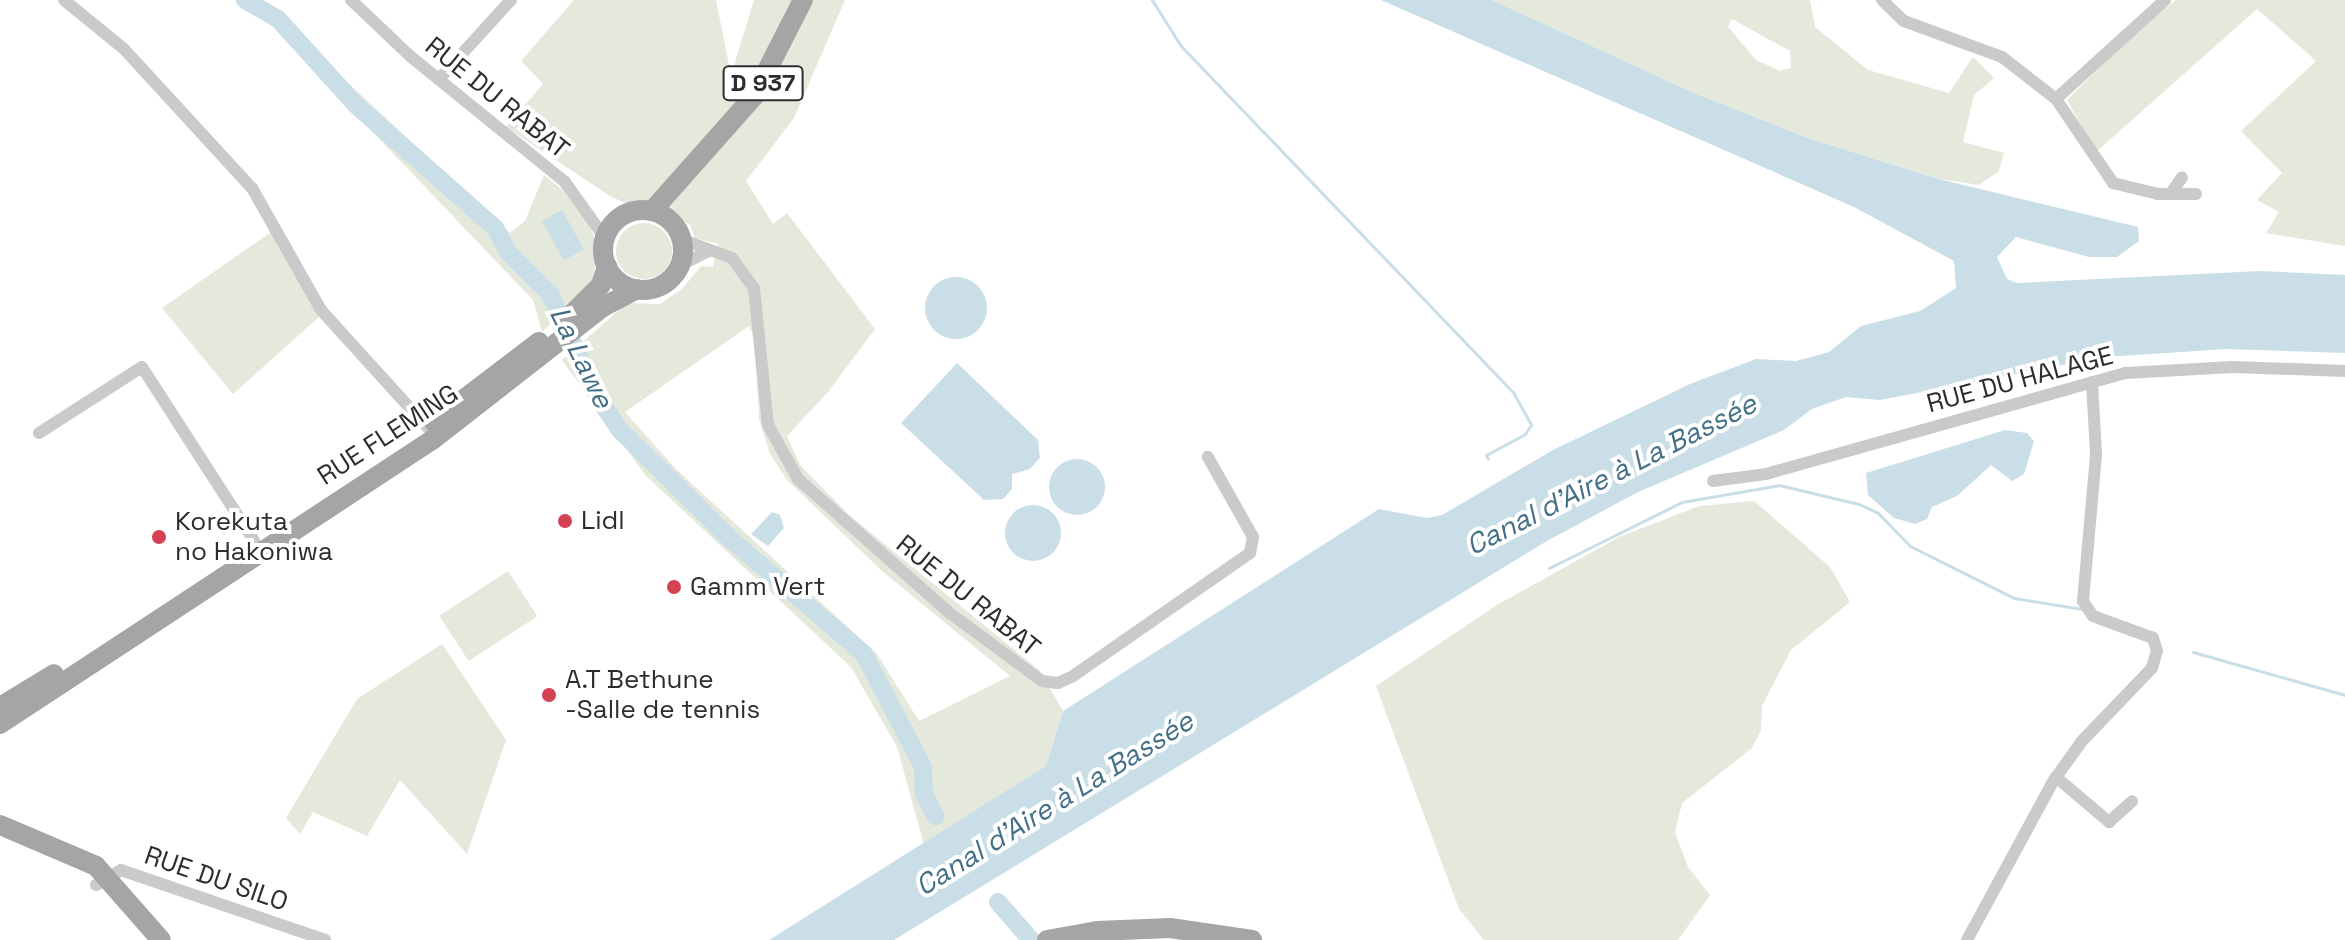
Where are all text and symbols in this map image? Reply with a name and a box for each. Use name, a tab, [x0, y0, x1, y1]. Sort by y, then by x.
street label: RUE DU RABAT	[419, 31, 575, 165]
road number: D 937	[721, 63, 805, 103]
water label: La Lawe	[543, 301, 621, 413]
street label: RUE DU HALAGE	[1923, 340, 2117, 420]
street label: RUE FLEMING	[312, 378, 464, 492]
water label: Canal d'Aire à La Bassée	[1460, 386, 1762, 562]
place label: Lidl	[581, 505, 625, 537]
place label: Korekuta no Hakoniwa	[175, 506, 333, 568]
marker: Lidl	[556, 512, 574, 530]
marker: Korekuta no Hakoniwa	[150, 528, 168, 546]
street label: RUE DU RABAT	[890, 529, 1046, 663]
place label: Gamm Vert	[690, 571, 826, 603]
marker: Gamm Vert	[665, 578, 683, 596]
place label: A.T Bethune -Salle de tennis	[565, 664, 760, 726]
marker: A.T Bethune -Salle de tennis	[540, 686, 558, 704]
water label: Canal d'Aire à La Bassée	[909, 704, 1199, 902]
street label: RUE DU SILO	[140, 840, 292, 918]

